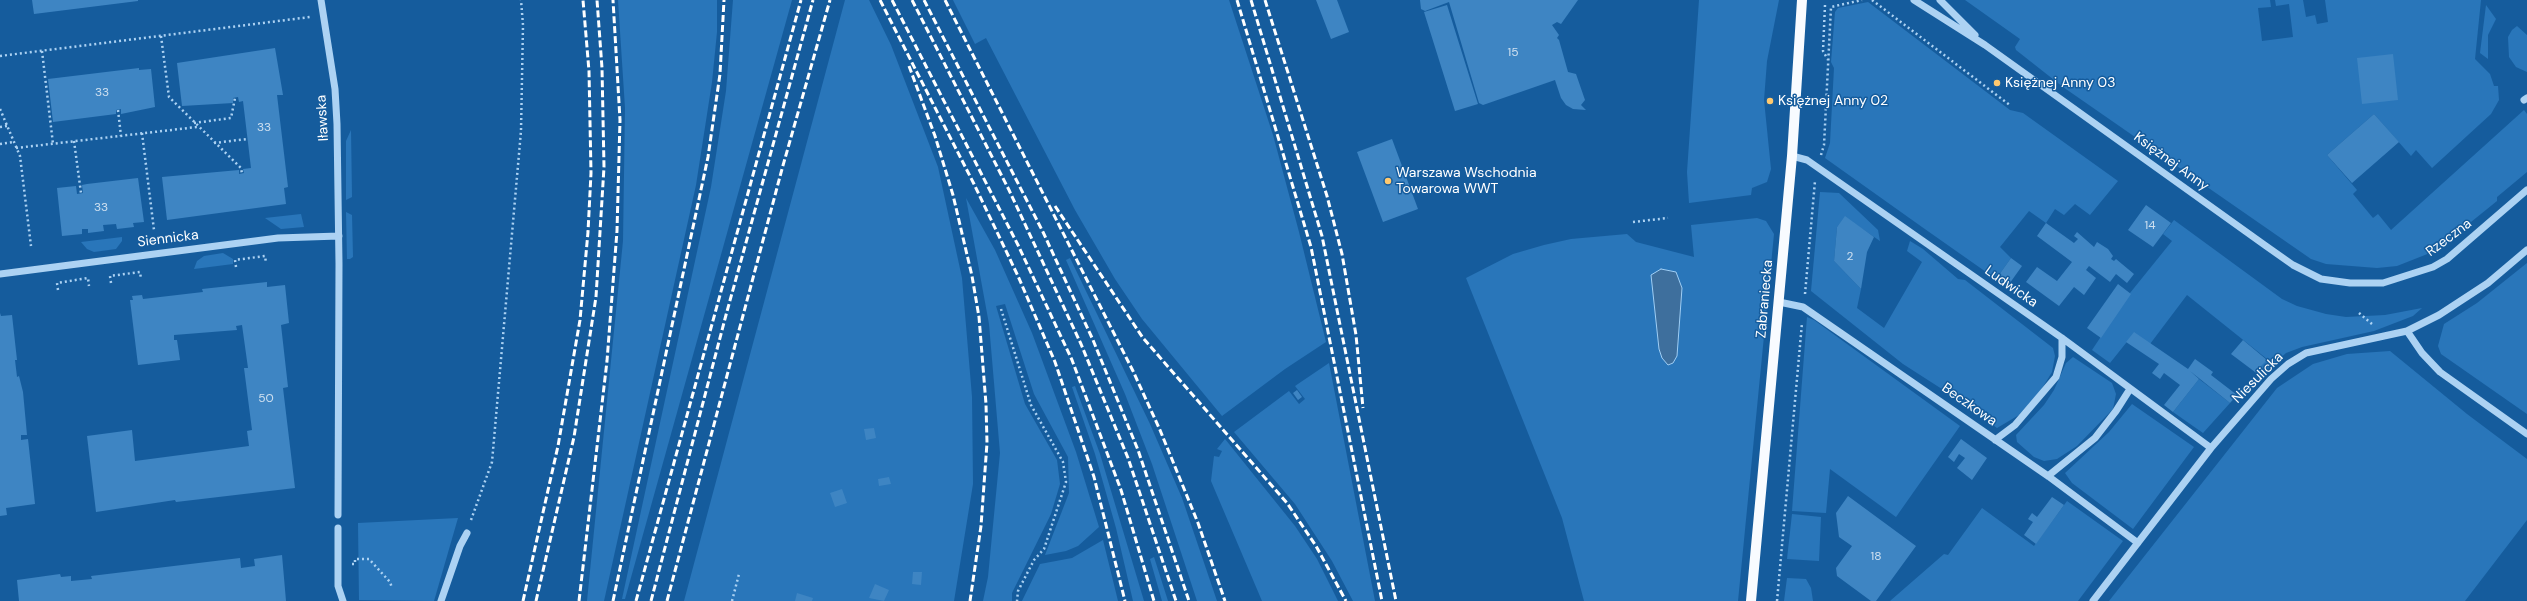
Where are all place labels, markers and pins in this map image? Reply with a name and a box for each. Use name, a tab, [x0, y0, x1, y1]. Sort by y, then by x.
place label: Księżnej Anny 03	[2005, 75, 2115, 91]
marker: Księżnej Anny 03	[1992, 78, 2002, 88]
place label: Księżnej Anny 02	[1778, 93, 1888, 109]
marker: Księżnej Anny 02	[1765, 96, 1775, 106]
place label: Warszawa Wschodnia Towarowa WWT	[1396, 165, 1537, 198]
marker: Warszawa Wschodnia Towarowa WWT	[1383, 176, 1393, 186]

